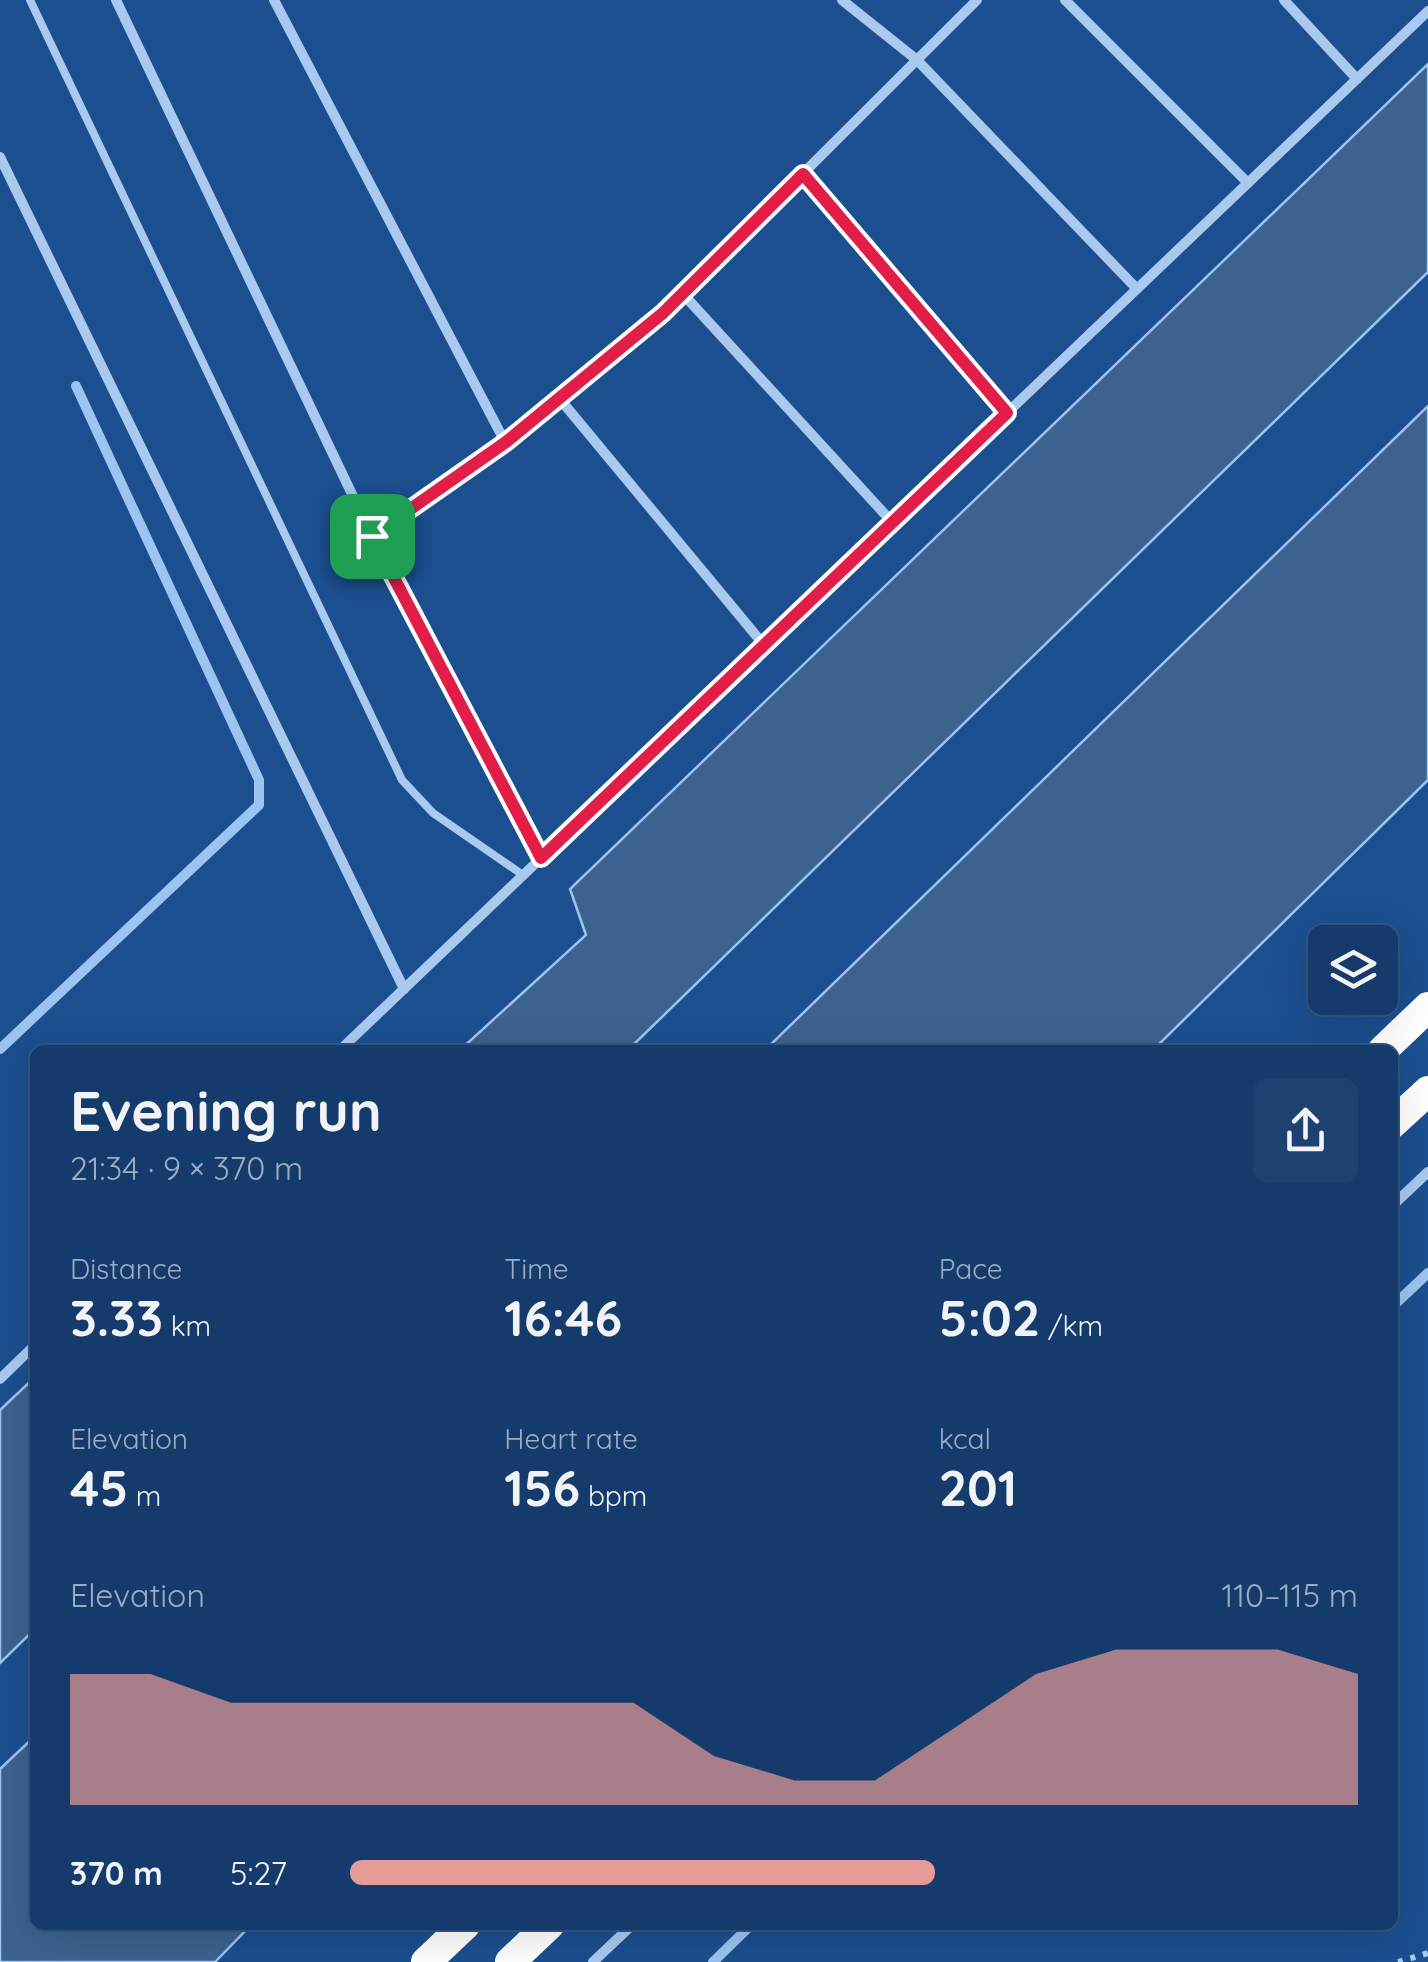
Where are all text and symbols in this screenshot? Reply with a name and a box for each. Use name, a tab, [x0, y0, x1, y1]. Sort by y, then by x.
pin	[330, 494, 415, 579]
icon: arrive	[345, 509, 400, 564]
map controls	[1308, 925, 1398, 1015]
button: layers	[1308, 925, 1398, 1015]
text: Evening run	[70, 1076, 382, 1145]
button: share	[1253, 1078, 1358, 1183]
text: 21:34 · 9 × 370 m	[70, 1148, 303, 1188]
text: Distance	[70, 1251, 182, 1286]
text: Time	[504, 1251, 569, 1286]
text: Pace	[939, 1251, 1003, 1286]
text: 3.33	[70, 1286, 163, 1349]
text: 16:46	[504, 1286, 622, 1349]
text: 5:02	[939, 1286, 1040, 1349]
text: km	[163, 1308, 211, 1343]
text: /km	[1040, 1308, 1103, 1343]
text: Elevation	[70, 1421, 188, 1456]
text: Heart rate	[504, 1421, 638, 1456]
text: kcal	[939, 1421, 991, 1456]
text: 45	[70, 1456, 128, 1519]
text: 156	[504, 1456, 580, 1519]
text: 201	[939, 1456, 1017, 1519]
text: m	[128, 1478, 161, 1513]
text: bpm	[580, 1478, 647, 1513]
text: Elevation	[70, 1575, 205, 1615]
text: 110–115 m	[1221, 1575, 1358, 1615]
text: 370 m	[70, 1853, 163, 1893]
text: 5:27	[230, 1853, 287, 1893]

